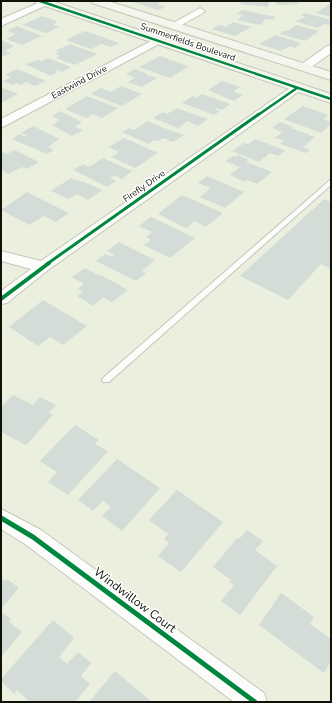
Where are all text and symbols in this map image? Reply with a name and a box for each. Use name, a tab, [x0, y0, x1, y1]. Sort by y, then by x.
street label: Summerfields Boulevard	[139, 20, 237, 64]
street label: Eastwind Drive	[49, 62, 109, 102]
street label: Firefly Drive	[121, 167, 168, 205]
street label: Windwillow Court	[91, 564, 180, 637]

